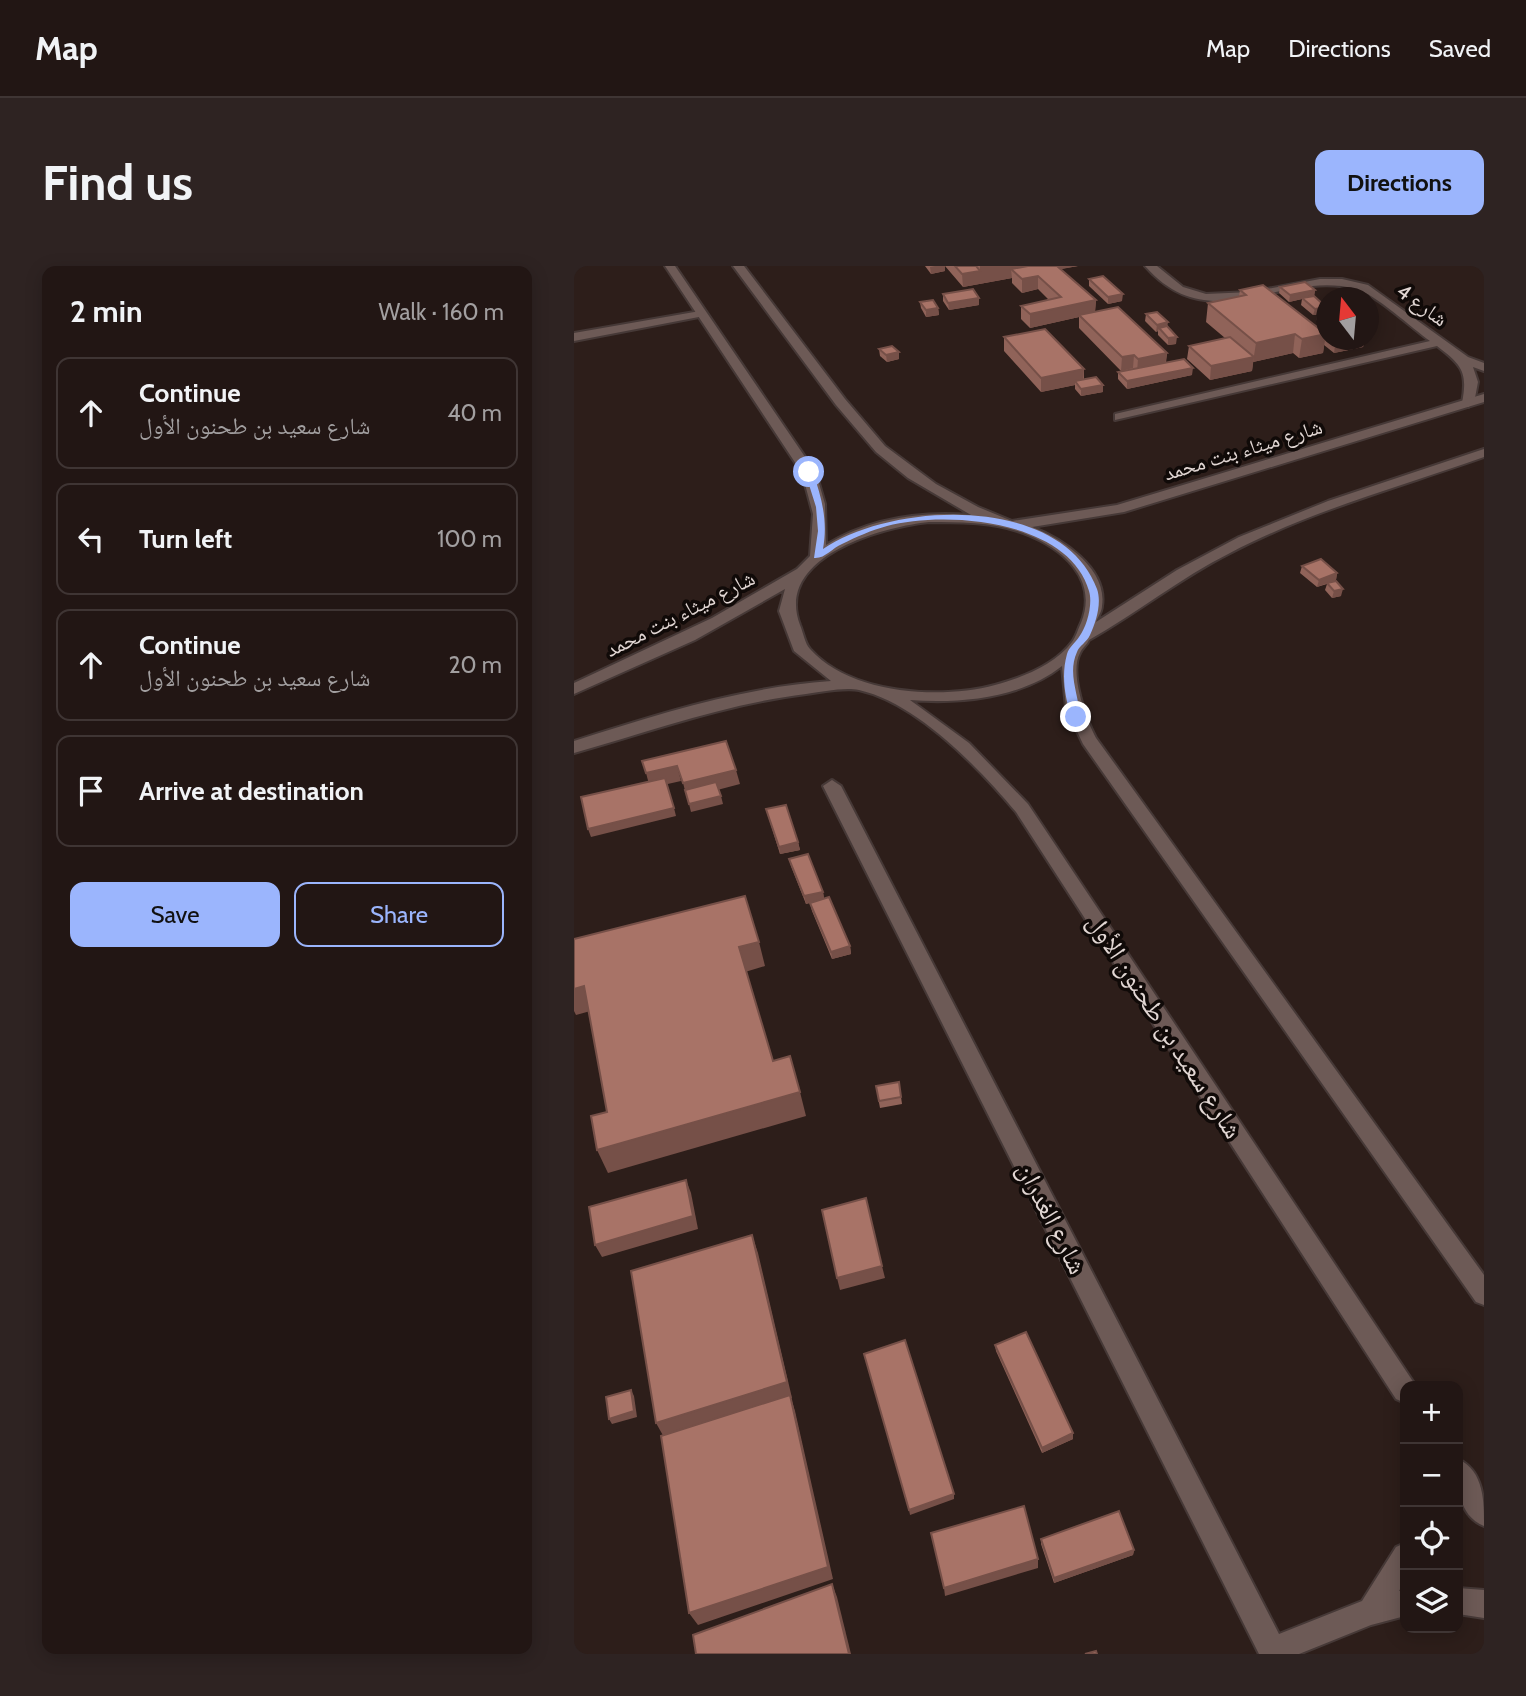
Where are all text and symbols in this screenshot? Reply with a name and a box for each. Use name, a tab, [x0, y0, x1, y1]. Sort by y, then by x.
text: Map	[35, 28, 98, 68]
text: Map	[1206, 34, 1250, 63]
text: Directions	[1288, 34, 1391, 63]
text: Saved	[1429, 34, 1491, 63]
button: Directions	[1315, 150, 1484, 215]
text: Find us	[42, 153, 193, 212]
street label: شارع 4	[1391, 278, 1453, 332]
north arrow	[1316, 287, 1379, 350]
text: 2 min	[70, 293, 142, 330]
text: Walk · 160 m	[379, 298, 504, 326]
text: Continue	[139, 377, 241, 409]
icon: ahead	[72, 394, 110, 432]
text: 40 m	[447, 399, 502, 427]
text: شارع سعيد بن طحنون الأول	[139, 412, 370, 440]
street label: شارع ميثاء بنت محمد	[1161, 414, 1325, 486]
route start	[793, 456, 824, 487]
icon: left	[72, 520, 110, 558]
text: Turn left	[139, 523, 232, 555]
text: 100 m	[437, 525, 502, 553]
street label: شارع ميثاء بنت محمد	[601, 565, 759, 663]
text: Continue	[139, 629, 241, 661]
icon: ahead	[72, 646, 110, 684]
text: 20 m	[449, 651, 502, 679]
text: شارع سعيد بن طحنون الأول	[139, 664, 370, 692]
route end	[1060, 701, 1091, 732]
icon: arrive	[72, 772, 110, 810]
text: Arrive at destination	[139, 775, 364, 807]
button: Save	[70, 882, 280, 947]
button: Share	[294, 882, 504, 947]
street label: شارع سعيد بن طحنون الأول	[1080, 908, 1250, 1144]
street label: شارع الغدران	[1010, 1157, 1094, 1279]
map controls	[1400, 1381, 1463, 1633]
button: +	[1400, 1381, 1463, 1444]
button: −	[1400, 1444, 1463, 1507]
button: locate	[1400, 1507, 1463, 1570]
button: layers	[1400, 1570, 1463, 1633]

